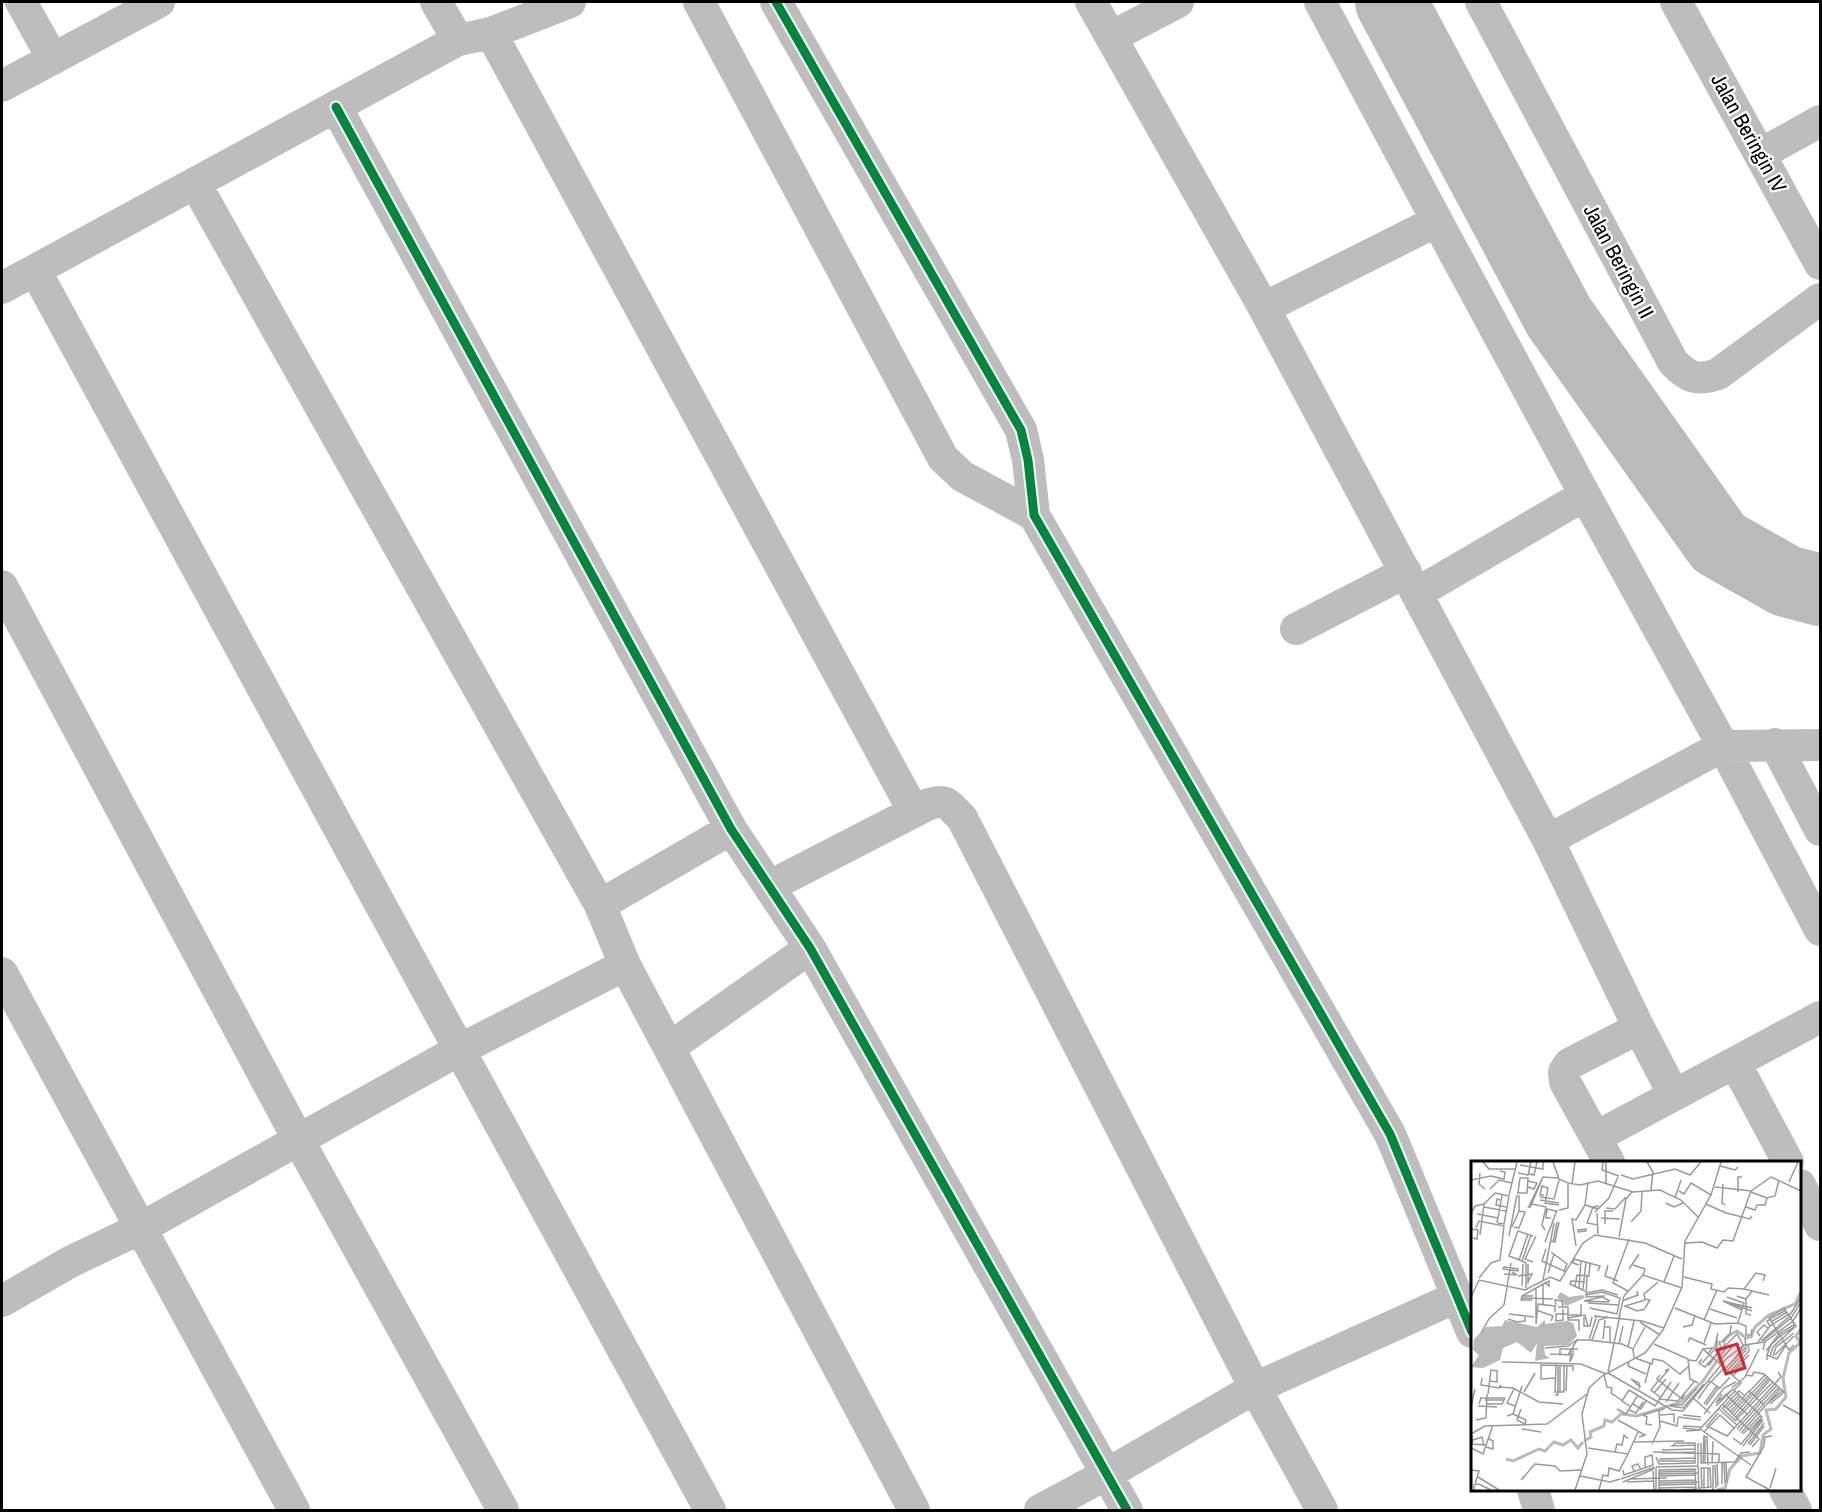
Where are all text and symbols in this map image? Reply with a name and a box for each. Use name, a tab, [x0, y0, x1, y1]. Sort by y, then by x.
street label: Jalan Beringin IV	[1704, 68, 1794, 198]
street label: Jalan Beringin II	[1577, 199, 1661, 323]
inset map	[1471, 1161, 1801, 1491]

